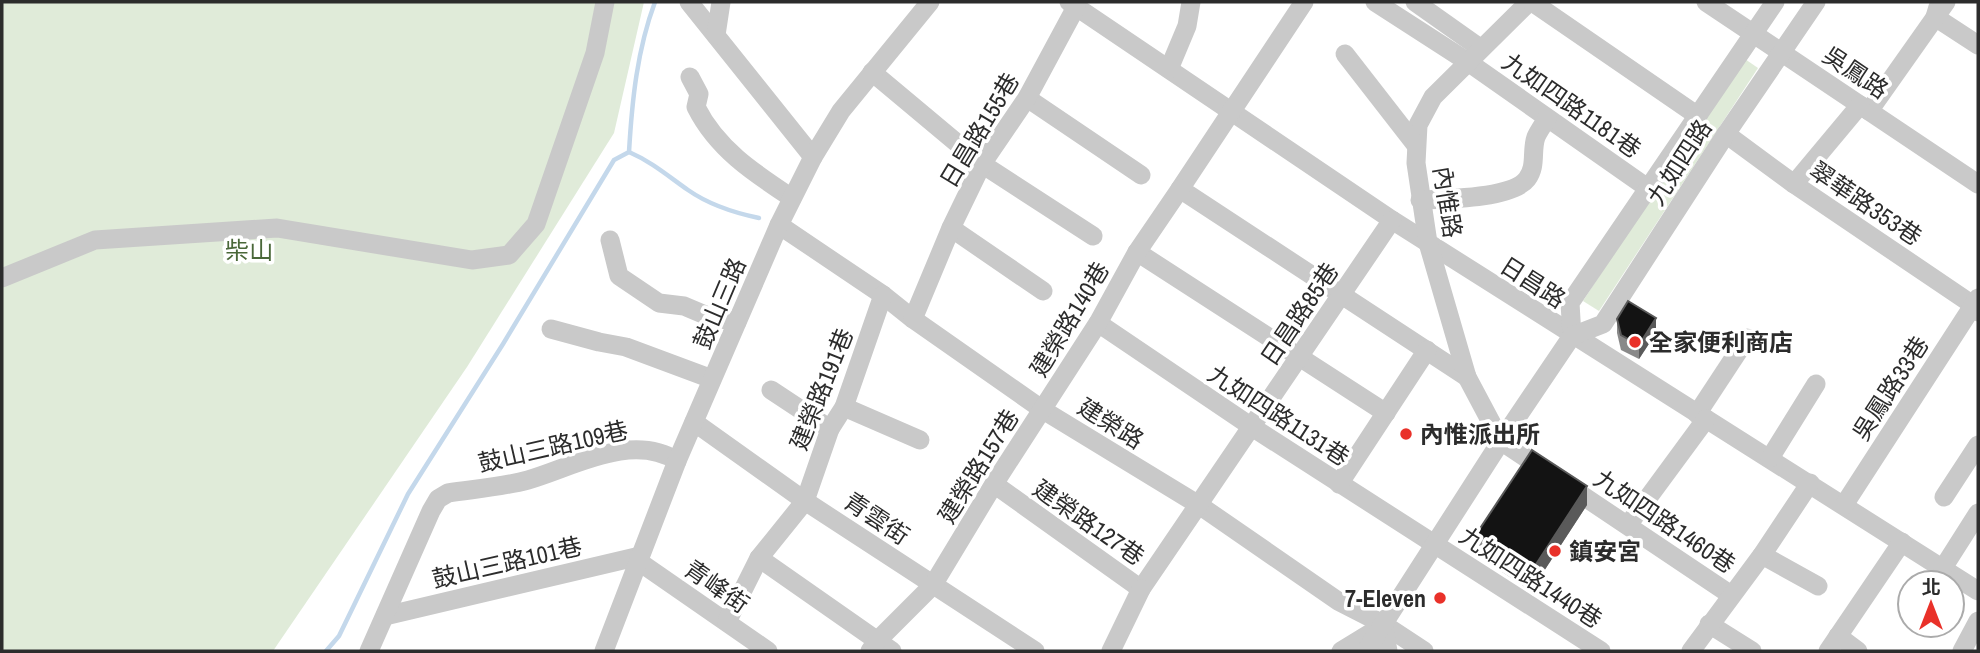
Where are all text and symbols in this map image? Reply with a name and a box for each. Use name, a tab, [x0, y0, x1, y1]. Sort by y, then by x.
street label: 吳鳳路	[1817, 39, 1895, 105]
street label: 九如四路1181巷	[1496, 45, 1648, 165]
street label: 日昌路155巷	[932, 67, 1026, 193]
street label: 九如四路	[1639, 113, 1719, 211]
street label: 翠華路353巷	[1804, 154, 1928, 252]
street label: 內惟路	[1427, 164, 1469, 240]
park label: 柴山	[225, 234, 273, 266]
street label: 日昌路	[1494, 249, 1572, 315]
street label: 鼓山三路	[686, 253, 752, 353]
street label: 建榮路140巷	[1022, 256, 1116, 382]
street label: 日昌路85巷	[1253, 256, 1345, 372]
street label: 建榮路191巷	[782, 323, 860, 455]
place label: 全家便利商店	[1649, 326, 1793, 358]
street label: 吳鳳路33巷	[1844, 330, 1936, 446]
marker: 全家便利商店	[1627, 334, 1643, 350]
street label: 九如四路1131巷	[1202, 357, 1356, 473]
street label: 建榮路	[1072, 390, 1150, 456]
street label: 建榮路157巷	[930, 403, 1026, 529]
street label: 鼓山三路109巷	[475, 413, 631, 479]
place label: 內惟派出所	[1420, 418, 1540, 450]
marker: 內惟派出所	[1398, 426, 1414, 442]
street label: 九如四路1460巷	[1588, 462, 1742, 580]
street label: 建榮路127巷	[1027, 472, 1151, 572]
street label: 青雲街	[838, 485, 916, 551]
street label: 九如四路1440巷	[1454, 519, 1608, 635]
street label: 鼓山三路101巷	[429, 529, 585, 595]
place label: 鎮安宮	[1569, 535, 1641, 567]
marker: 鎮安宮	[1547, 543, 1563, 559]
street label: 青峰街	[678, 552, 756, 620]
north arrow	[1896, 569, 1966, 639]
text: 北	[1921, 574, 1941, 600]
place label: 7-Eleven	[1345, 582, 1426, 614]
marker: 7-Eleven	[1432, 590, 1448, 606]

